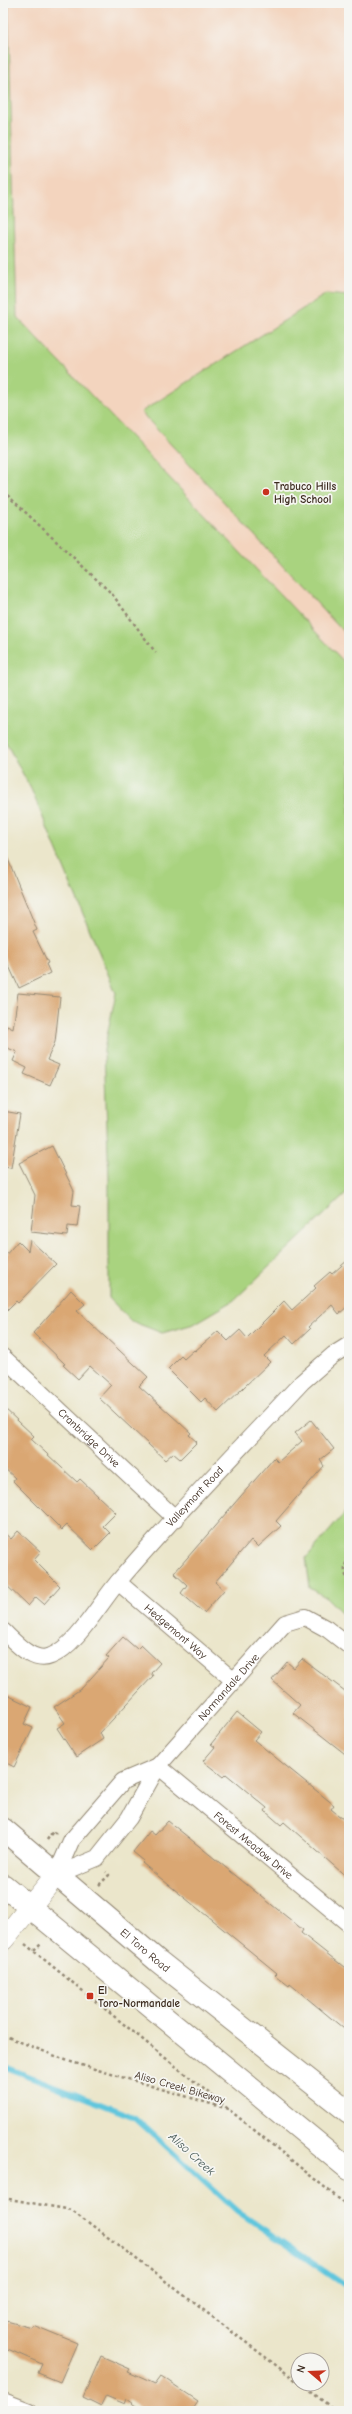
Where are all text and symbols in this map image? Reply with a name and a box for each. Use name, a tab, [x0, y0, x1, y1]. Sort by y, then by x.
place label: Trabuco Hills High School	[274, 480, 336, 506]
marker: Trabuco Hills High School	[261, 487, 271, 497]
street label: Cranbridge Drive	[55, 1406, 123, 1470]
street label: Valleymont Road	[164, 1464, 226, 1530]
street label: Hedgemont Way	[142, 1601, 209, 1662]
street label: Normandale Drive	[196, 1651, 262, 1723]
street label: Forest Meadow Drive	[211, 1809, 296, 1882]
street label: El Toro Road	[118, 1926, 173, 1975]
place label: El Toro-Normandale	[98, 1984, 181, 2010]
marker: El Toro-Normandale	[85, 1991, 95, 2001]
street label: Aliso Creek Bikeway	[133, 2068, 227, 2107]
water label: Aliso Creek	[165, 2129, 218, 2178]
north arrow	[290, 2352, 330, 2392]
text: N	[294, 2363, 308, 2374]

